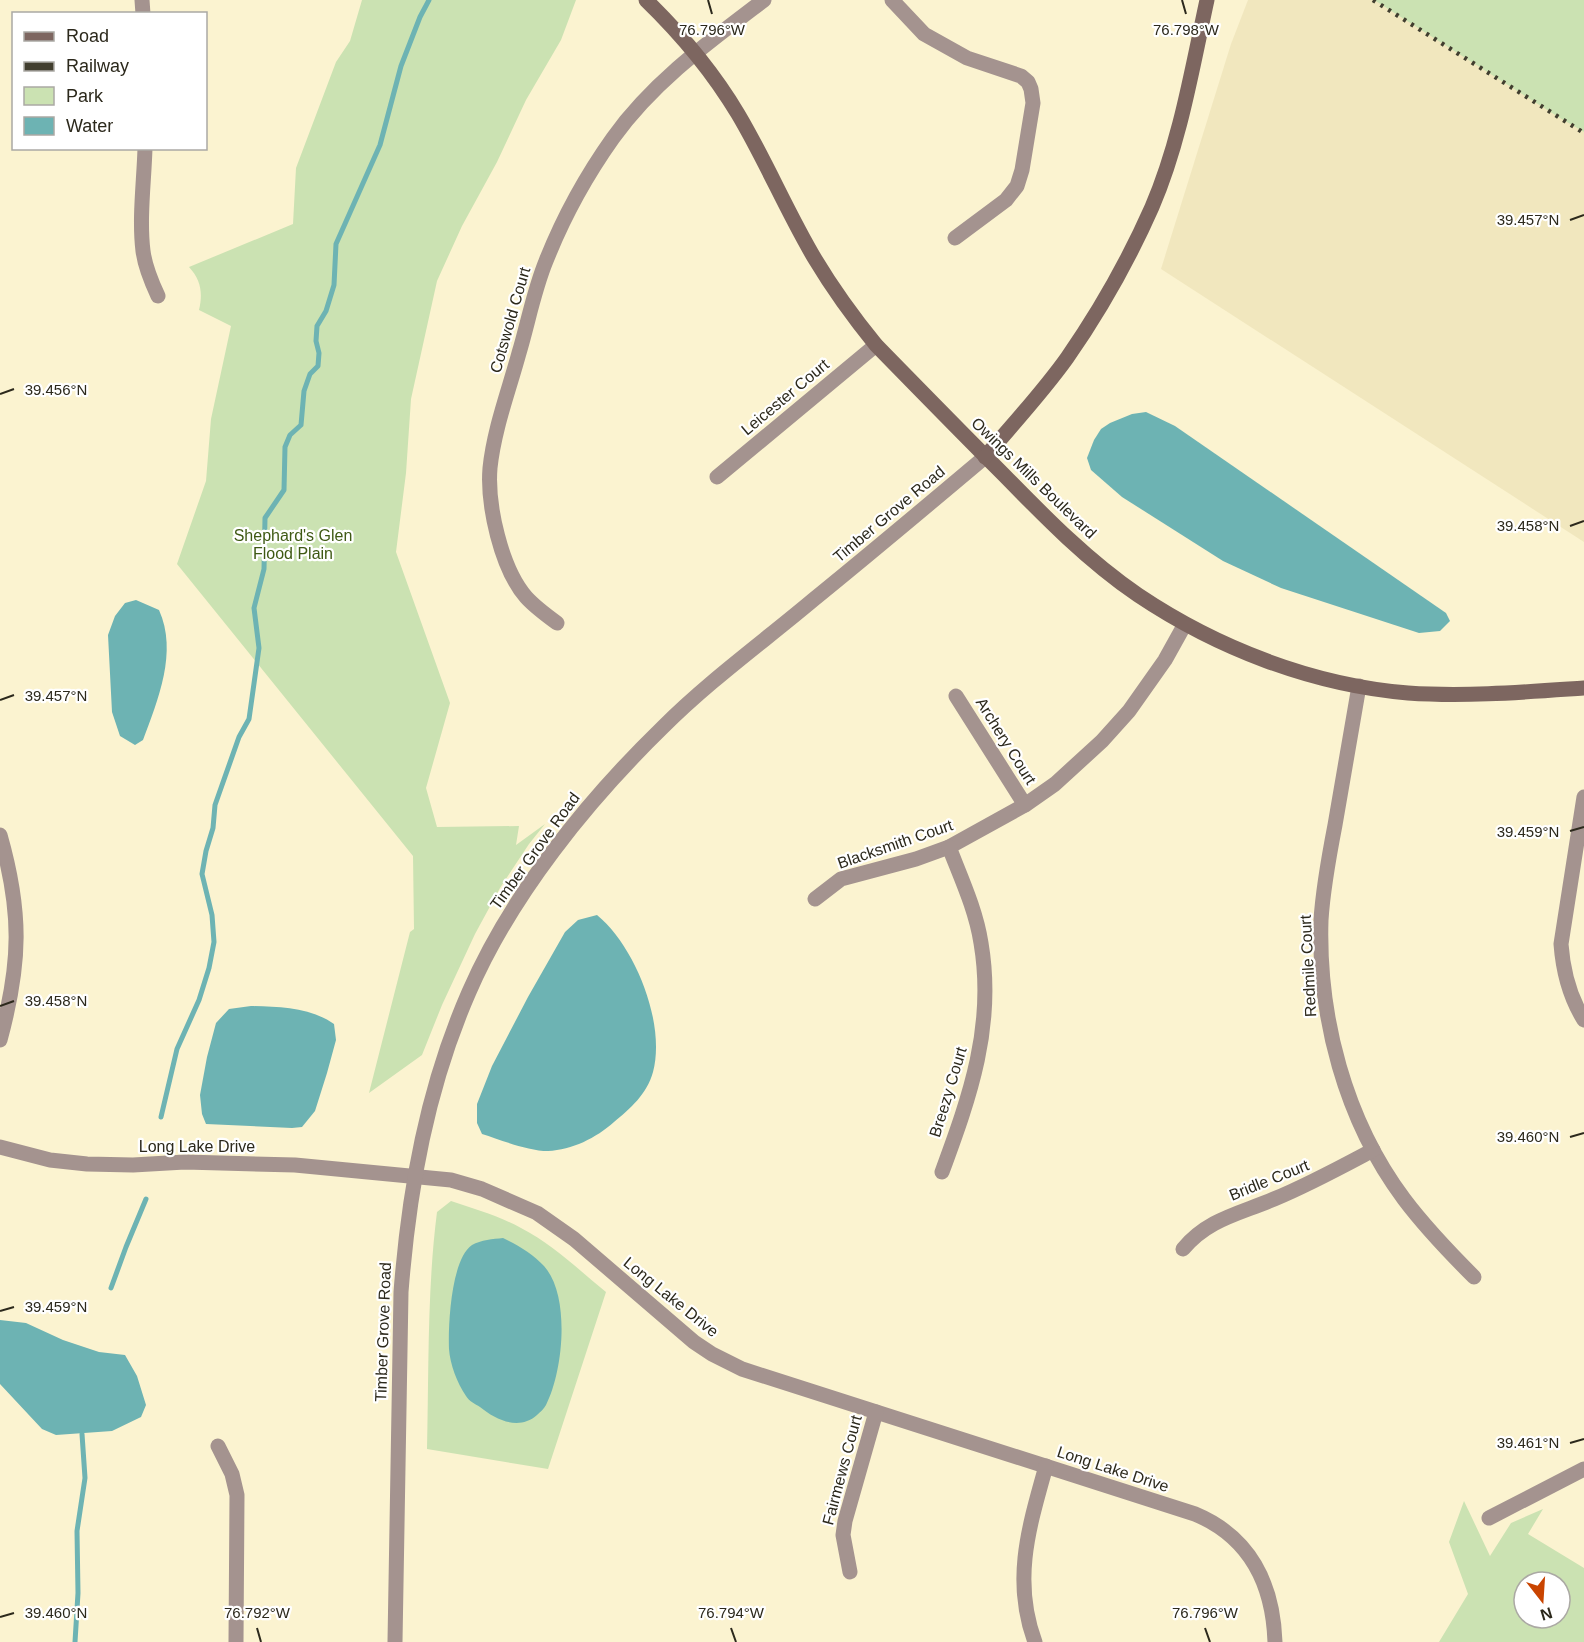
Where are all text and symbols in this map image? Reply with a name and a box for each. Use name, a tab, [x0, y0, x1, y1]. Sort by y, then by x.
legend	[12, 12, 207, 150]
text: 76.796°W	[679, 21, 746, 38]
text: 76.798°W	[1153, 21, 1220, 38]
text: Road	[66, 26, 109, 46]
text: Railway	[66, 56, 129, 76]
text: Park	[66, 86, 104, 106]
text: Water	[66, 116, 113, 136]
text: 39.457°N	[1497, 211, 1559, 228]
street label: Cotswold Court	[487, 265, 533, 375]
street label: Leicester Court	[738, 355, 832, 438]
text: 39.456°N	[25, 381, 87, 398]
street label: Owings Mills Boulevard	[968, 414, 1100, 542]
street label: Timber Grove Road	[830, 463, 948, 565]
text: 39.458°N	[1497, 517, 1559, 534]
park label: Shephard's Glen Flood Plain	[234, 527, 352, 562]
text: 39.457°N	[25, 687, 87, 704]
street label: Archery Court	[973, 695, 1040, 788]
street label: Timber Grove Road	[487, 789, 583, 913]
street label: Blacksmith Court	[835, 816, 955, 872]
text: 39.459°N	[1497, 823, 1559, 840]
street label: Redmile Court	[1297, 914, 1319, 1018]
text: 39.458°N	[25, 992, 87, 1009]
street label: Breezy Court	[926, 1044, 970, 1139]
text: 39.460°N	[1497, 1128, 1559, 1145]
street label: Long Lake Drive	[139, 1138, 255, 1155]
street label: Bridle Court	[1227, 1156, 1312, 1204]
street label: Long Lake Drive	[620, 1254, 722, 1340]
street label: Timber Grove Road	[372, 1262, 394, 1402]
text: 39.459°N	[25, 1298, 87, 1315]
street label: Fairmews Court	[819, 1413, 865, 1527]
text: 39.461°N	[1497, 1434, 1559, 1451]
street label: Long Lake Drive	[1055, 1443, 1171, 1495]
north arrow	[1512, 1570, 1572, 1630]
text: 39.460°N	[25, 1604, 87, 1621]
text: 76.792°W	[224, 1604, 291, 1621]
text: 76.794°W	[698, 1604, 765, 1621]
text: 76.796°W	[1172, 1604, 1239, 1621]
text: N	[1538, 1604, 1554, 1624]

